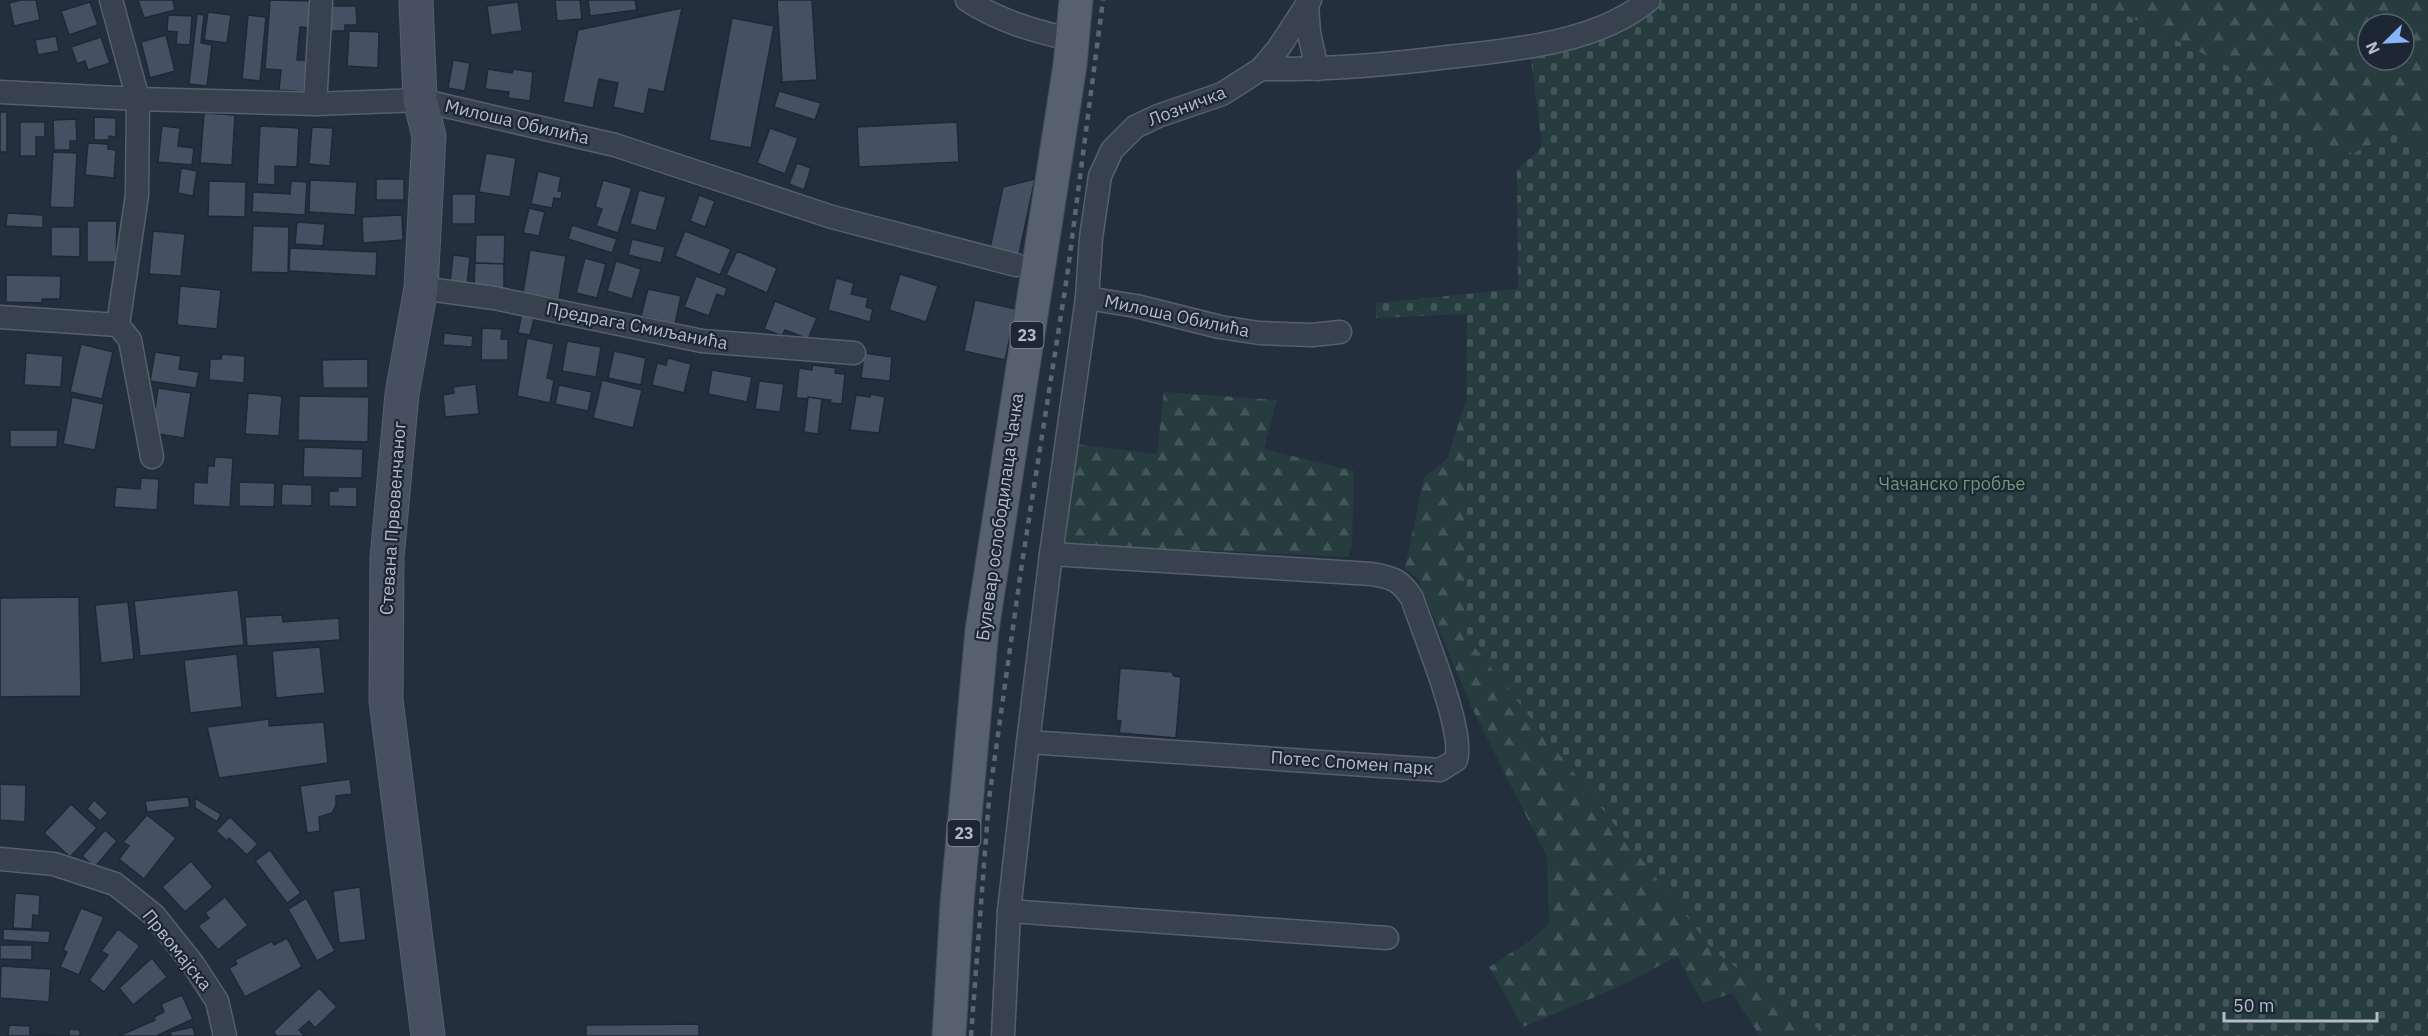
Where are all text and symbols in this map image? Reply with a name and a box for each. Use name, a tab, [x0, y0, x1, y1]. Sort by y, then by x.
north arrow	[2356, 12, 2416, 72]
text: N	[2361, 39, 2384, 57]
street label: Лозничка	[1145, 80, 1229, 131]
street label: Милоша Обилића	[443, 94, 592, 149]
street label: Милоша Обилића	[1102, 289, 1252, 342]
street label: Предрага Смиљанића	[544, 297, 730, 354]
road number: 23	[1010, 322, 1044, 348]
street label: Булевар ослободилаца Чачка	[971, 391, 1028, 642]
street label: Стевана Првовенчаног	[374, 420, 411, 616]
park label: Чачанско гробље	[1879, 472, 2026, 495]
street label: Потес Спомен парк	[1270, 745, 1434, 780]
road number: 23	[948, 820, 980, 846]
street label: Првомајска	[138, 904, 217, 995]
scale bar	[2224, 985, 2377, 1023]
text: 50 m	[2233, 994, 2275, 1017]

